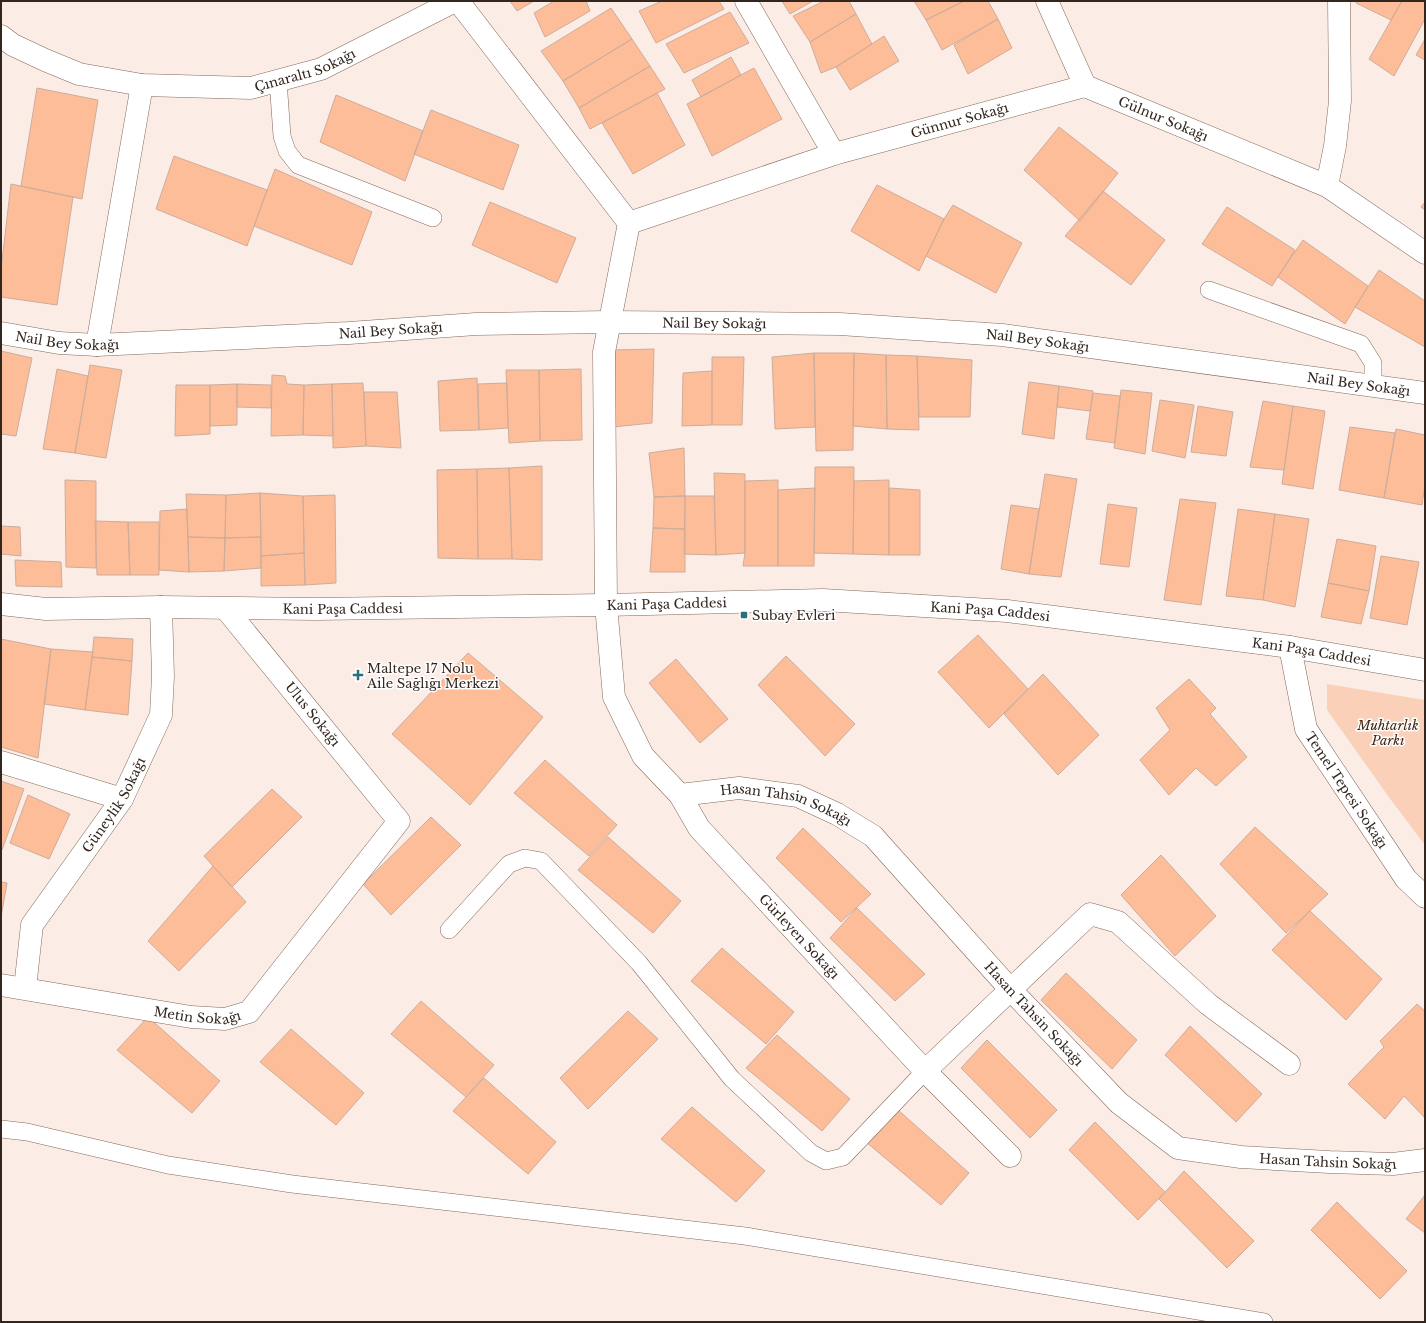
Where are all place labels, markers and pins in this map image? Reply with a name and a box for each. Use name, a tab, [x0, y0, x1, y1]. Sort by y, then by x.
place label: Subay Evleri	[752, 607, 836, 624]
marker: Subay Evleri	[739, 610, 749, 620]
place label: Maltepe 17 Nolu Aile Sağlığı Merkezi	[366, 660, 500, 692]
marker: Maltepe 17 Nolu Aile Sağlığı Merkezi	[352, 669, 364, 681]

